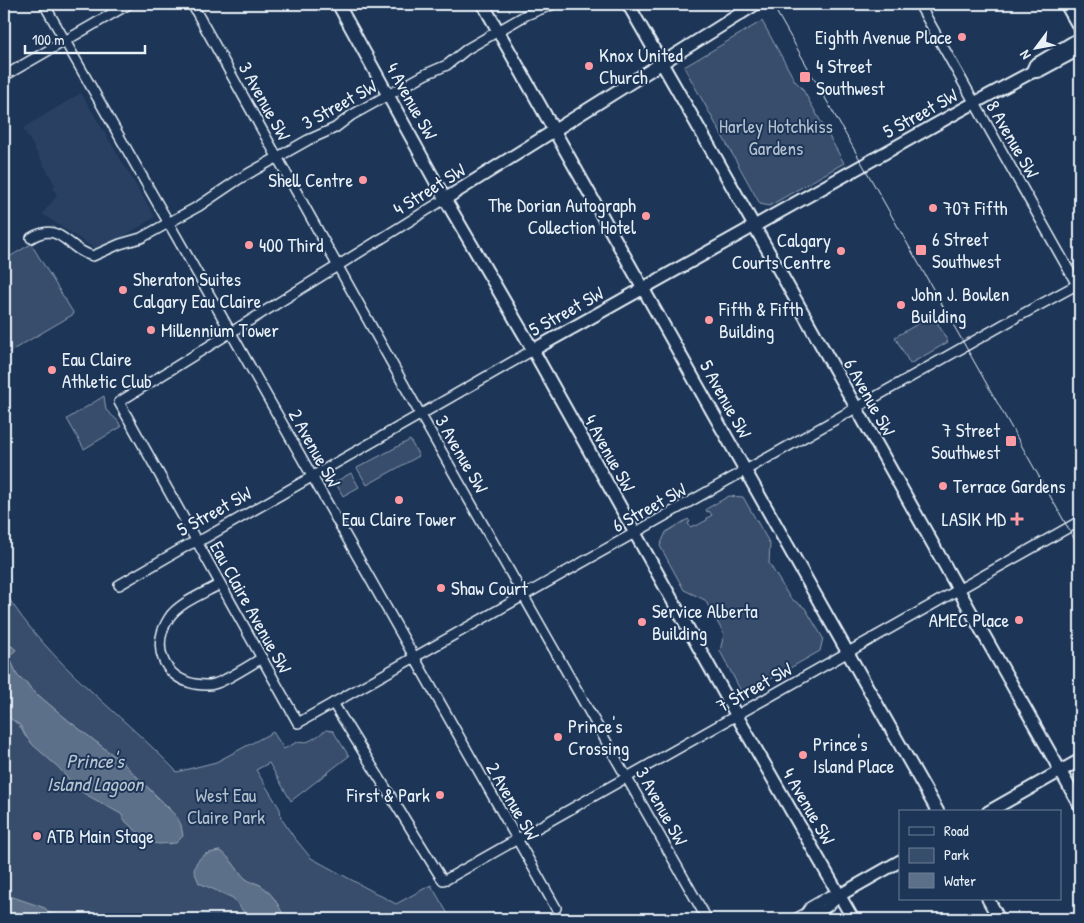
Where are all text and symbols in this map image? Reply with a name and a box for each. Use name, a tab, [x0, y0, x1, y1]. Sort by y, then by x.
scale bar	[25, 22, 145, 54]
north arrow	[1012, 22, 1062, 72]
place label: Eighth Avenue Place	[815, 24, 952, 50]
text: 100 m	[32, 29, 65, 50]
marker: Eighth Avenue Place	[956, 31, 968, 43]
place label: Knox United Church	[599, 42, 683, 90]
text: N	[1014, 46, 1035, 63]
place label: 4 Street Southwest	[816, 53, 885, 101]
street label: 3 Avenue SW	[233, 57, 297, 145]
street label: 4 Avenue SW	[380, 58, 444, 144]
marker: Knox United Church	[583, 60, 595, 72]
marker: 4 Street Southwest	[798, 70, 812, 84]
street label: 3 Street SW	[297, 73, 381, 135]
street label: 5 Street SW	[878, 82, 962, 144]
street label: 8 Avenue SW	[980, 95, 1046, 183]
park label: Harley Hotchkiss Gardens	[719, 113, 833, 161]
street label: 4 Street SW	[388, 156, 470, 221]
place label: Shell Centre	[268, 167, 353, 193]
marker: Shell Centre	[357, 174, 369, 186]
place label: The Dorian Autograph Collection Hotel	[488, 192, 637, 240]
place label: 707 Fifth	[943, 195, 1007, 221]
marker: 707 Fifth	[927, 202, 939, 214]
marker: The Dorian Autograph Collection Hotel	[640, 210, 652, 222]
place label: 6 Street Southwest	[932, 226, 1001, 274]
place label: Calgary Courts Centre	[732, 227, 831, 275]
place label: 400 Third	[259, 232, 324, 258]
marker: 400 Third	[243, 239, 255, 251]
marker: 6 Street Southwest	[914, 243, 928, 257]
marker: Calgary Courts Centre	[835, 245, 847, 257]
place label: Sheraton Suites Calgary Eau Claire	[133, 266, 262, 314]
street label: 5 Street SW	[524, 280, 608, 342]
place label: John J. Bowlen Building	[911, 281, 1009, 329]
marker: Sheraton Suites Calgary Eau Claire	[117, 284, 129, 296]
place label: Fifth & Fifth Building	[718, 296, 803, 344]
marker: John J. Bowlen Building	[895, 299, 907, 311]
marker: Fifth & Fifth Building	[703, 314, 715, 326]
place label: Millennium Tower	[161, 317, 280, 343]
marker: Millennium Tower	[145, 324, 157, 336]
place label: Eau Claire Athletic Club	[62, 346, 152, 394]
street label: 6 Avenue SW	[838, 354, 902, 441]
street label: 5 Avenue SW	[694, 355, 758, 443]
marker: Eau Claire Athletic Club	[46, 364, 58, 376]
street label: 2 Avenue SW	[283, 404, 347, 492]
street label: 3 Avenue SW	[429, 410, 495, 498]
street label: 4 Avenue SW	[578, 410, 642, 496]
place label: 7 Street Southwest	[931, 417, 1000, 465]
marker: 7 Street Southwest	[1004, 434, 1018, 448]
place label: Terrace Gardens	[953, 473, 1066, 499]
street label: 6 Street SW	[607, 476, 691, 538]
street label: 5 Street SW	[172, 480, 256, 542]
marker: Terrace Gardens	[937, 480, 949, 492]
marker: Eau Claire Tower	[393, 494, 405, 506]
place label: Eau Claire Tower	[342, 506, 457, 532]
place label: LASIK MD	[942, 506, 1006, 532]
marker: LASIK MD	[1010, 512, 1024, 526]
street label: Eau Claire Avenue SW	[204, 536, 298, 678]
place label: Shaw Court	[451, 575, 528, 601]
marker: Shaw Court	[435, 582, 447, 594]
place label: Service Alberta Building	[652, 598, 758, 646]
place label: AMEC Place	[929, 607, 1009, 633]
marker: AMEC Place	[1013, 614, 1025, 626]
marker: Service Alberta Building	[636, 616, 648, 628]
street label: 7 Street SW	[711, 655, 797, 718]
place label: Prince's Crossing	[568, 713, 629, 761]
marker: Prince's Crossing	[552, 731, 564, 743]
place label: Prince's Island Place	[813, 731, 895, 779]
water label: Prince's Island Lagoon	[47, 747, 145, 798]
marker: Prince's Island Place	[797, 749, 809, 761]
street label: 2 Avenue SW	[480, 757, 546, 845]
street label: 3 Avenue SW	[630, 762, 694, 850]
street label: 4 Avenue SW	[777, 763, 842, 849]
park label: West Eau Claire Park	[187, 782, 265, 830]
place label: First & Park	[346, 782, 430, 808]
marker: First & Park	[434, 789, 446, 801]
legend	[899, 810, 1062, 900]
text: Road	[944, 820, 969, 841]
place label: ATB Main Stage	[47, 823, 154, 849]
marker: ATB Main Stage	[31, 830, 43, 842]
text: Park	[944, 844, 969, 865]
text: Water	[944, 870, 976, 891]

